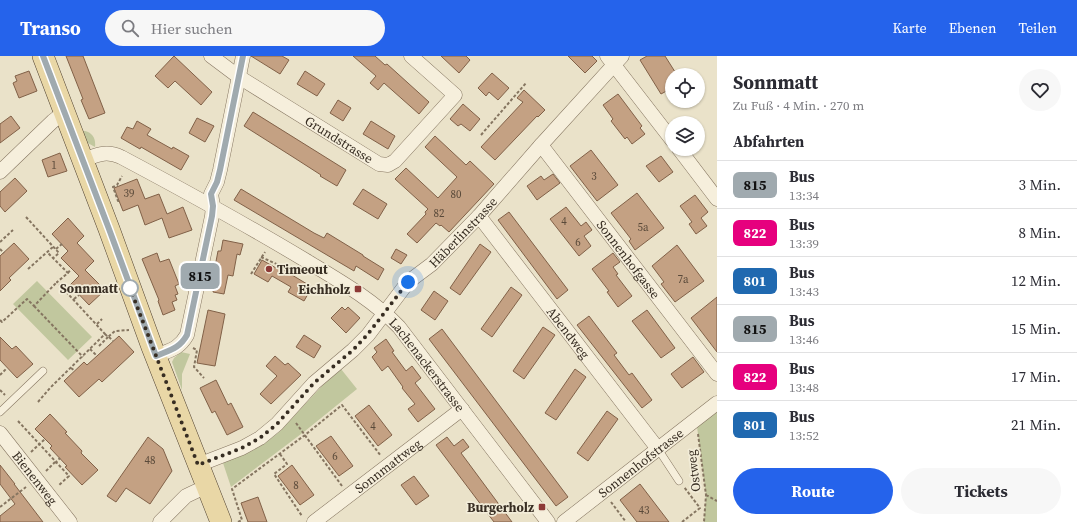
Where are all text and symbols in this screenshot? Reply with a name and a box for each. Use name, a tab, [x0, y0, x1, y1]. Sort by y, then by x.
search box	[105, 10, 385, 46]
text: Transo	[20, 15, 81, 41]
icon: search	[119, 17, 141, 39]
text: Hier suchen	[151, 18, 233, 39]
text: Karte	[892, 18, 927, 38]
text: Ebenen	[949, 18, 996, 38]
text: Teilen	[1018, 18, 1057, 38]
map controls	[665, 68, 705, 156]
button: locate	[665, 68, 705, 108]
text: Sonnmatt	[733, 69, 818, 95]
button: heart	[1019, 69, 1061, 111]
text: Zu Fuß · 4 Min. · 270 m	[733, 97, 864, 114]
street label: Grundstrasse	[302, 112, 376, 167]
button: layers	[665, 116, 705, 156]
text: Abfahrten	[733, 131, 804, 152]
house number: 1	[51, 158, 57, 173]
text: Bus	[789, 166, 815, 187]
house number: 3	[591, 169, 597, 184]
text: 3 Min.	[1018, 174, 1061, 195]
text: 815	[744, 175, 766, 195]
house number: 39	[124, 186, 135, 201]
house number: 80	[451, 187, 462, 202]
text: 13:34	[789, 187, 819, 204]
street label: Häberlinstrasse	[425, 193, 501, 271]
house number: 82	[434, 206, 445, 221]
house number: 4	[561, 214, 567, 229]
text: Bus	[789, 214, 815, 235]
street label: Sonnenhofgasse	[593, 217, 664, 303]
house number: 5a	[637, 220, 649, 235]
text: 8 Min.	[1018, 222, 1061, 243]
text: 822	[744, 223, 766, 243]
house number: 6	[575, 235, 581, 250]
text: 13:39	[789, 235, 819, 252]
place label: Timeout	[277, 261, 328, 278]
text: Bus	[789, 262, 815, 283]
line badge: 815	[177, 263, 223, 289]
marker: Timeout	[264, 264, 274, 274]
text: 815	[189, 266, 211, 286]
text: 12 Min.	[1011, 270, 1061, 291]
text: 801	[744, 271, 766, 291]
your location	[398, 272, 418, 292]
house number: 7a	[677, 272, 689, 287]
marker: Sonnmatt	[121, 279, 139, 297]
place label: Sonnmatt	[60, 280, 118, 297]
place label: Eichholz	[298, 281, 350, 298]
text: 13:43	[789, 283, 819, 300]
marker: Eichholz	[353, 284, 363, 294]
street label: Abendweg	[543, 304, 594, 362]
text: Bus	[789, 310, 815, 331]
street label: Lachenackerstrasse	[385, 314, 469, 415]
text: 15 Min.	[1011, 318, 1061, 339]
text: 815	[744, 319, 766, 339]
text: 13:46	[789, 331, 819, 348]
text: Bus	[789, 358, 815, 379]
text: 17 Min.	[1011, 366, 1061, 387]
text: 822	[744, 367, 766, 387]
text: 13:48	[789, 379, 819, 396]
text: Bus	[789, 406, 815, 427]
text: 21 Min.	[1011, 414, 1061, 435]
text: 801	[744, 415, 766, 435]
house number: 4	[370, 419, 376, 434]
street label: Sonnenhofstrasse	[595, 424, 687, 501]
text: 13:52	[789, 427, 819, 444]
street label: Sonnmattweg	[351, 435, 425, 497]
street label: Bienenweg	[8, 448, 61, 509]
house number: 6	[332, 449, 338, 464]
street label: Ostweg	[682, 449, 705, 493]
house number: 48	[145, 453, 156, 468]
button: Route	[733, 468, 893, 514]
button: Tickets	[901, 468, 1061, 514]
house number: 8	[293, 478, 299, 493]
place label: Burgerholz	[467, 499, 534, 516]
marker: Burgerholz	[537, 502, 547, 512]
house number: 43	[639, 503, 650, 518]

